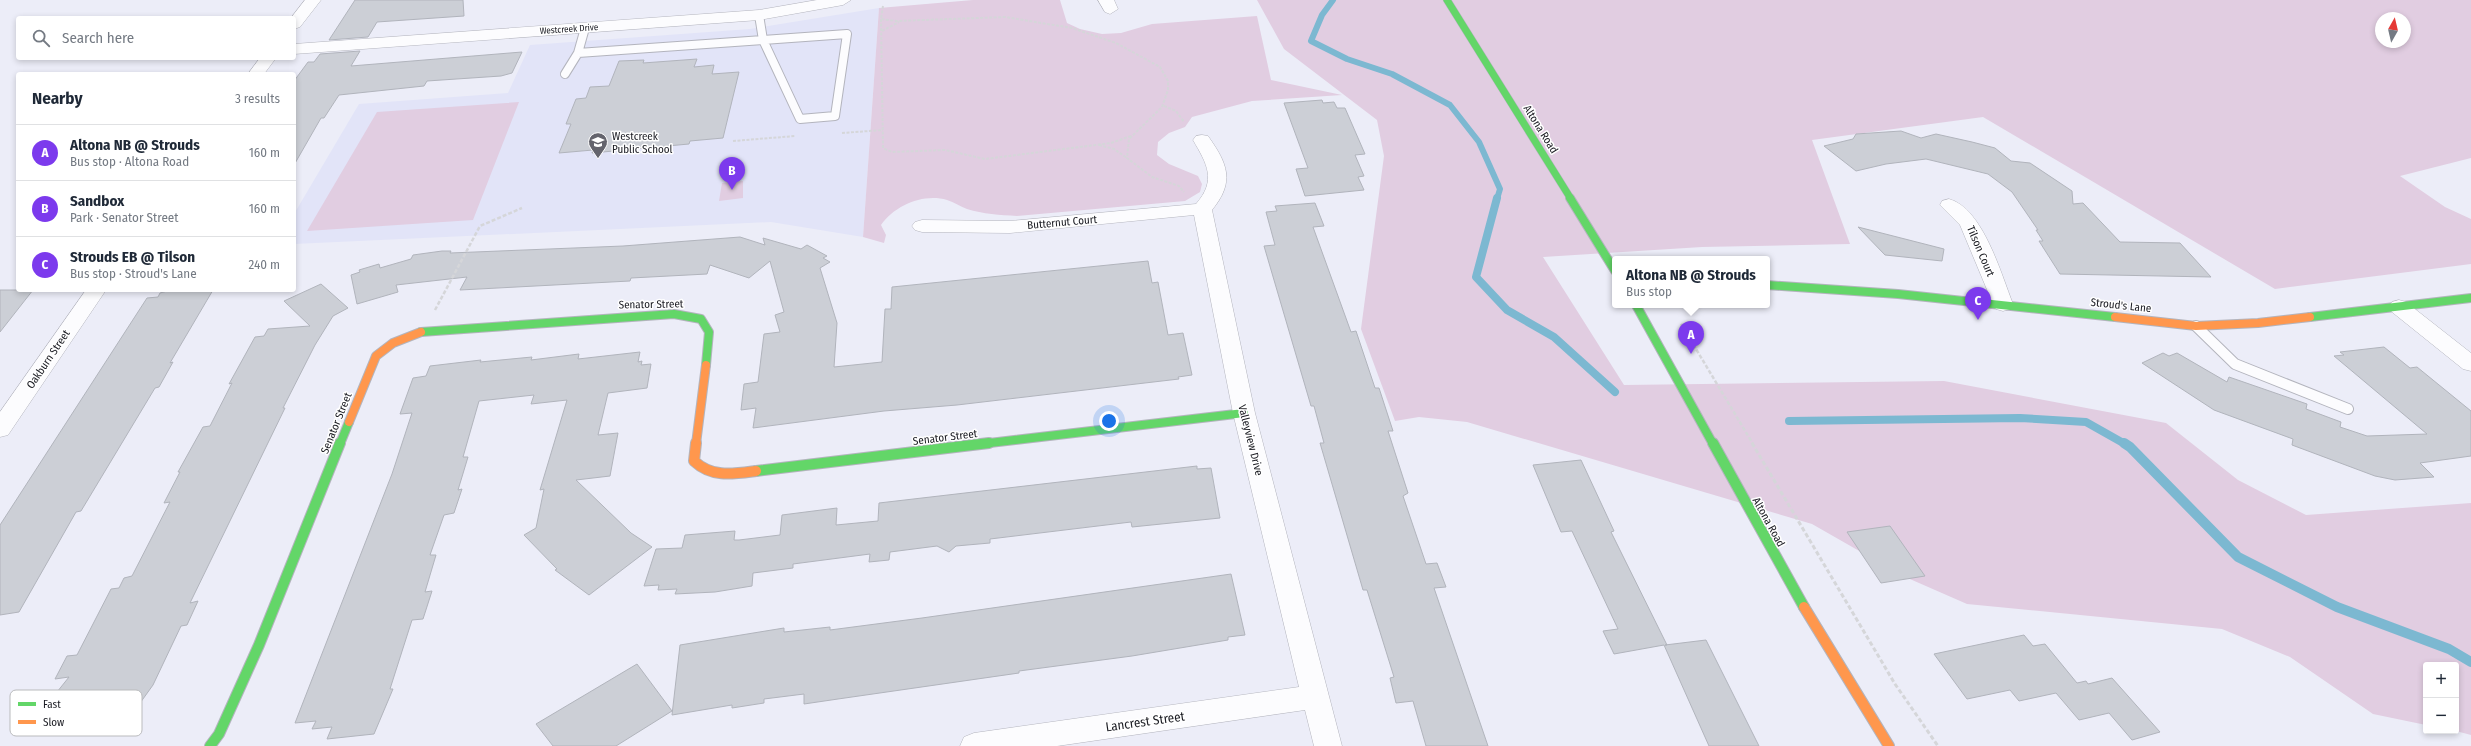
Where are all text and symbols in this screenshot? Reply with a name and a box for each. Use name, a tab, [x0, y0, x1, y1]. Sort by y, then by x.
north arrow	[2375, 12, 2411, 48]
search box	[16, 16, 296, 60]
street label: Westcreek Drive	[539, 22, 599, 36]
icon: search	[30, 27, 52, 49]
text: Search here	[62, 29, 134, 47]
text: Nearby	[32, 88, 83, 109]
text: 3 results	[235, 91, 280, 106]
street label: Altona Road	[1521, 103, 1561, 156]
place label: Westcreek Public School	[612, 130, 673, 156]
school or university icon: Westcreek Public School	[587, 131, 609, 159]
text: Altona NB @ Strouds	[70, 136, 200, 154]
text: A	[41, 145, 49, 160]
text: 160 m	[249, 145, 280, 160]
text: Bus stop · Altona Road	[70, 154, 189, 169]
pin: B	[719, 157, 745, 190]
text: Sandbox	[70, 192, 124, 210]
text: B	[41, 201, 49, 216]
text: 160 m	[249, 201, 280, 216]
text: Park · Senator Street	[70, 210, 179, 225]
street label: Butternut Court	[1027, 213, 1098, 232]
street label: Tilson Court	[1964, 224, 1997, 279]
text: Strouds EB @ Tilson	[70, 248, 195, 266]
popup	[1612, 256, 1770, 308]
text: C	[42, 257, 48, 272]
text: 240 m	[248, 257, 280, 272]
text: Bus stop · Stroud's Lane	[70, 266, 197, 281]
text: Altona NB @ Strouds	[1626, 266, 1756, 284]
text: Bus stop	[1626, 284, 1672, 299]
pin: C	[1965, 287, 1991, 320]
street label: Stroud's Lane	[2090, 296, 2152, 315]
street label: Senator Street	[619, 297, 684, 312]
pin: A	[1678, 321, 1704, 354]
street label: Oakburn Street	[24, 327, 73, 391]
street label: Senator Street	[318, 390, 355, 456]
street label: Valleyview Drive	[1235, 403, 1266, 477]
your location	[1099, 411, 1119, 431]
street label: Senator Street	[912, 427, 978, 448]
street label: Altona Road	[1750, 495, 1787, 549]
map controls	[2423, 662, 2459, 734]
button: +	[2423, 662, 2459, 698]
legend	[10, 690, 142, 736]
text: Fast	[43, 698, 61, 711]
button: −	[2423, 698, 2459, 734]
street label: Lancrest Street	[1104, 708, 1186, 734]
text: Slow	[43, 716, 64, 729]

